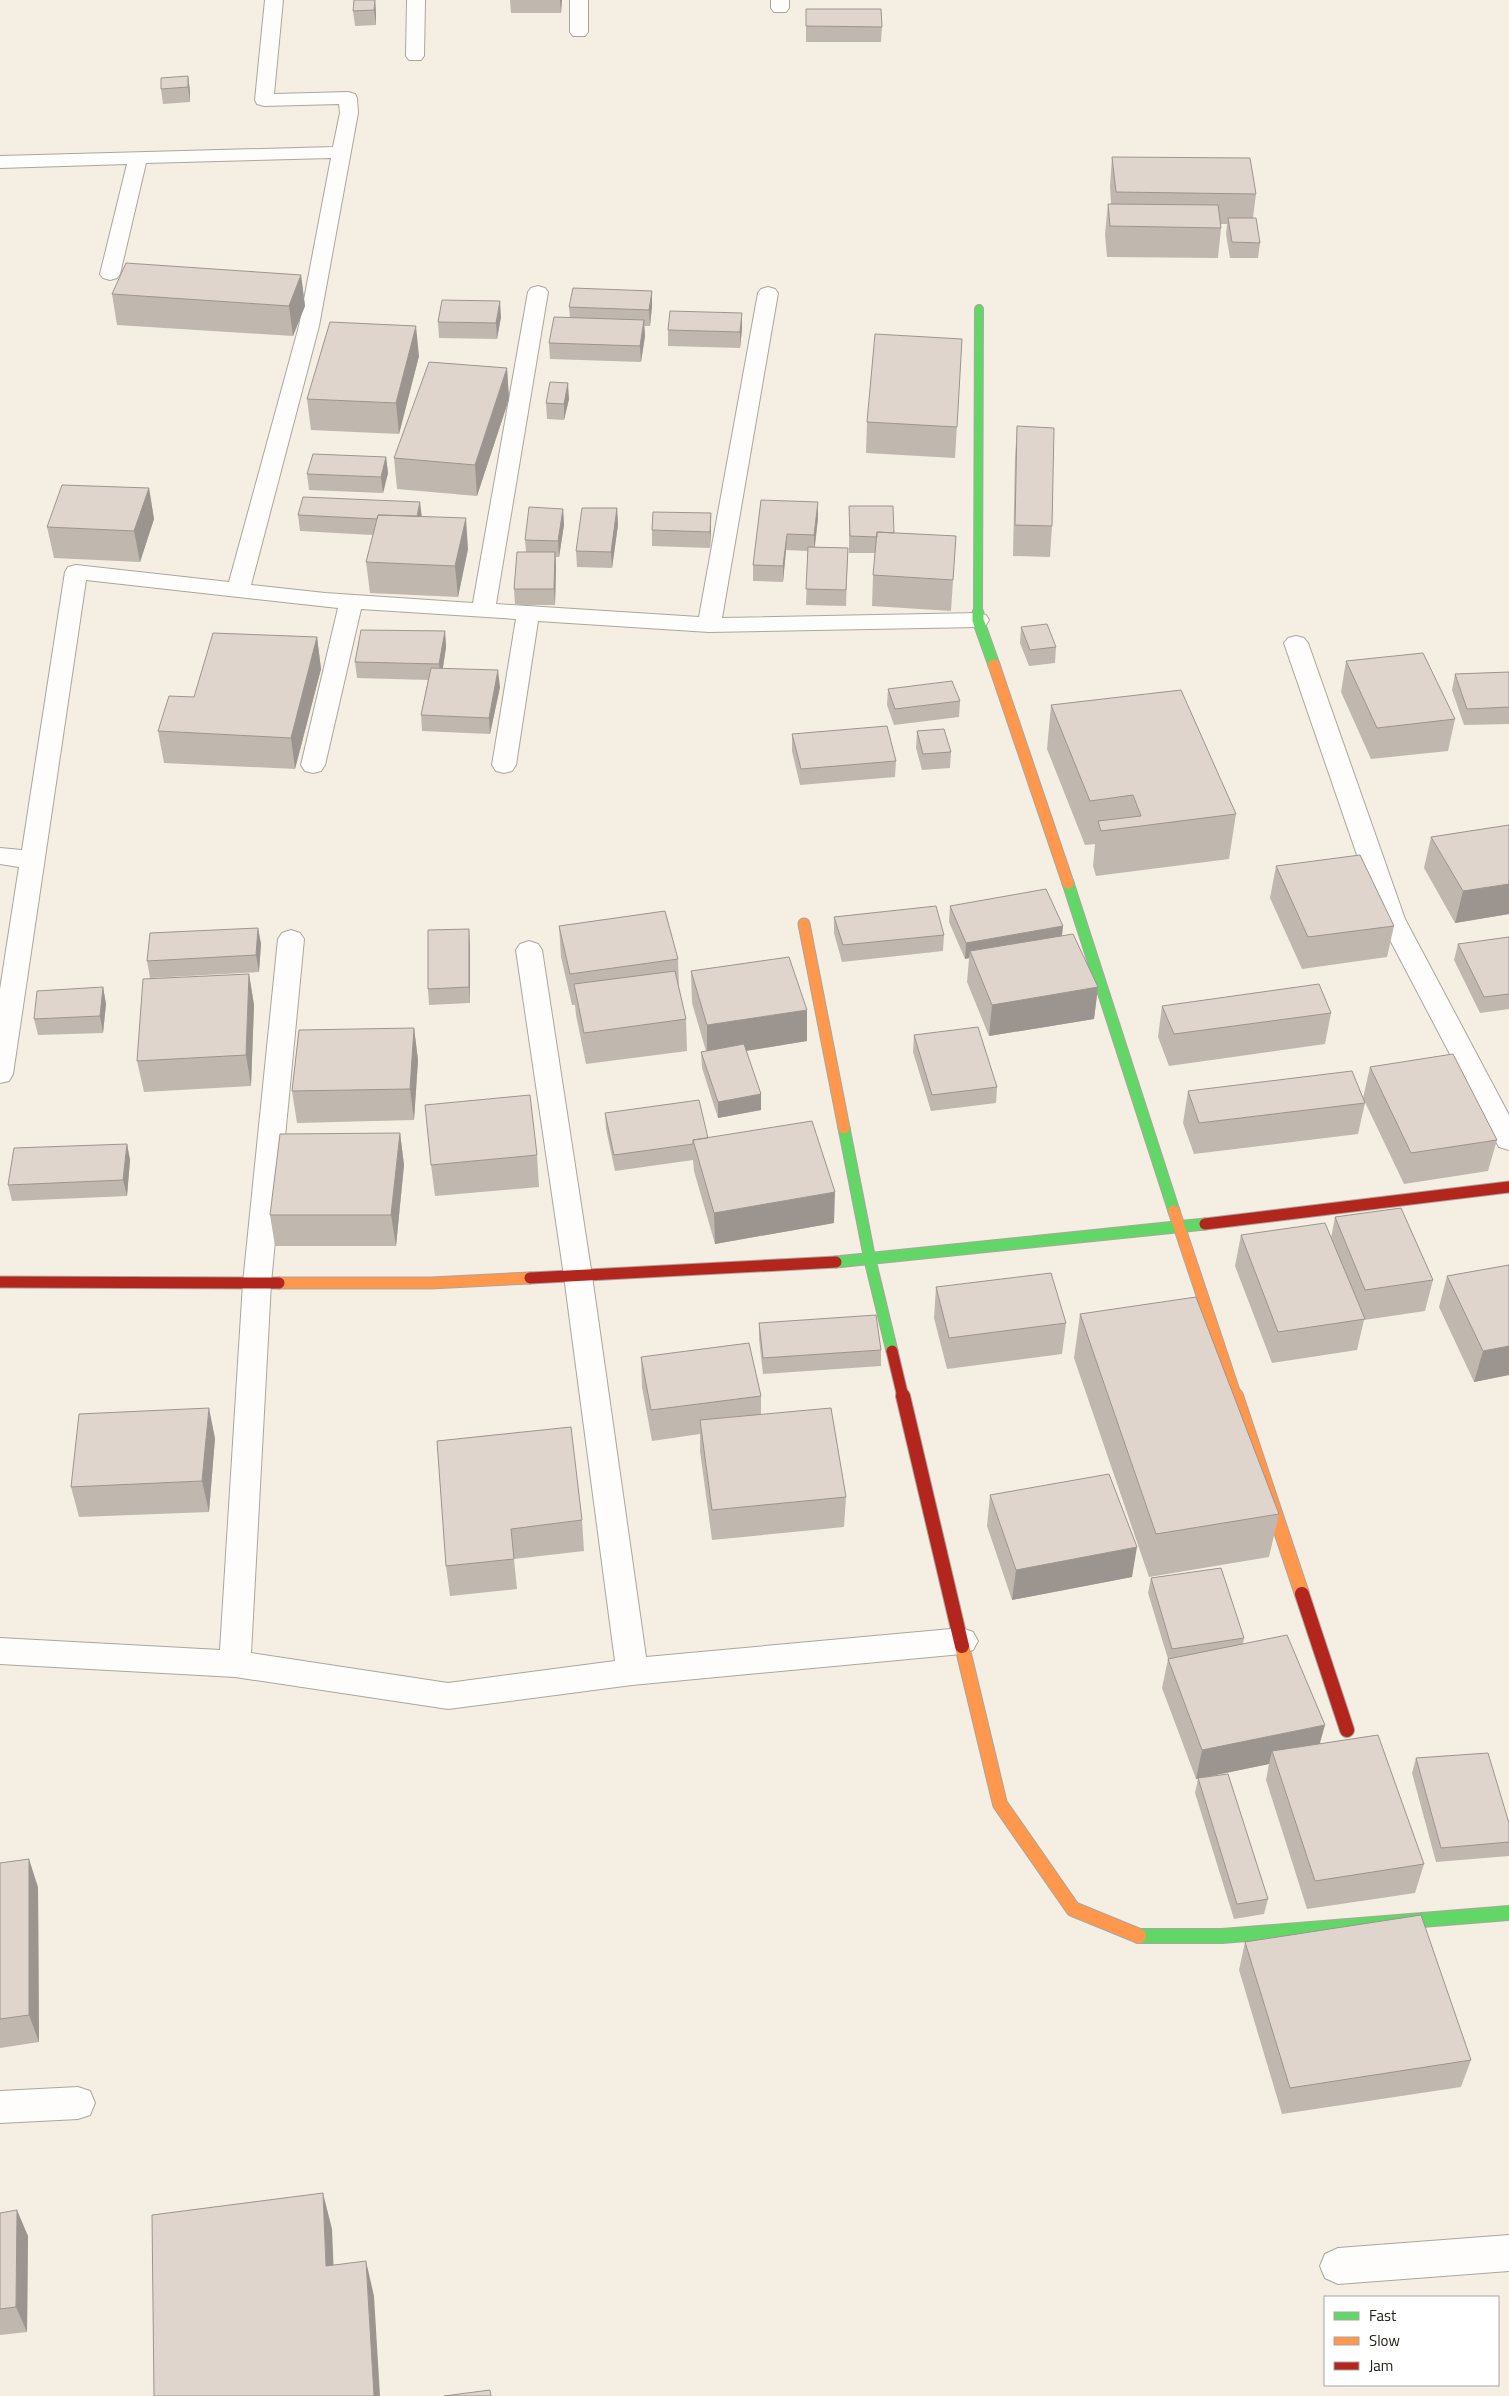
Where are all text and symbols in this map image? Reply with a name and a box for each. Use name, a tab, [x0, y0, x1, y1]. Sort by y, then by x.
legend	[1324, 2296, 1499, 2386]
text: Fast	[1369, 2304, 1397, 2327]
text: Slow	[1369, 2329, 1400, 2352]
text: Jam	[1369, 2354, 1393, 2377]

